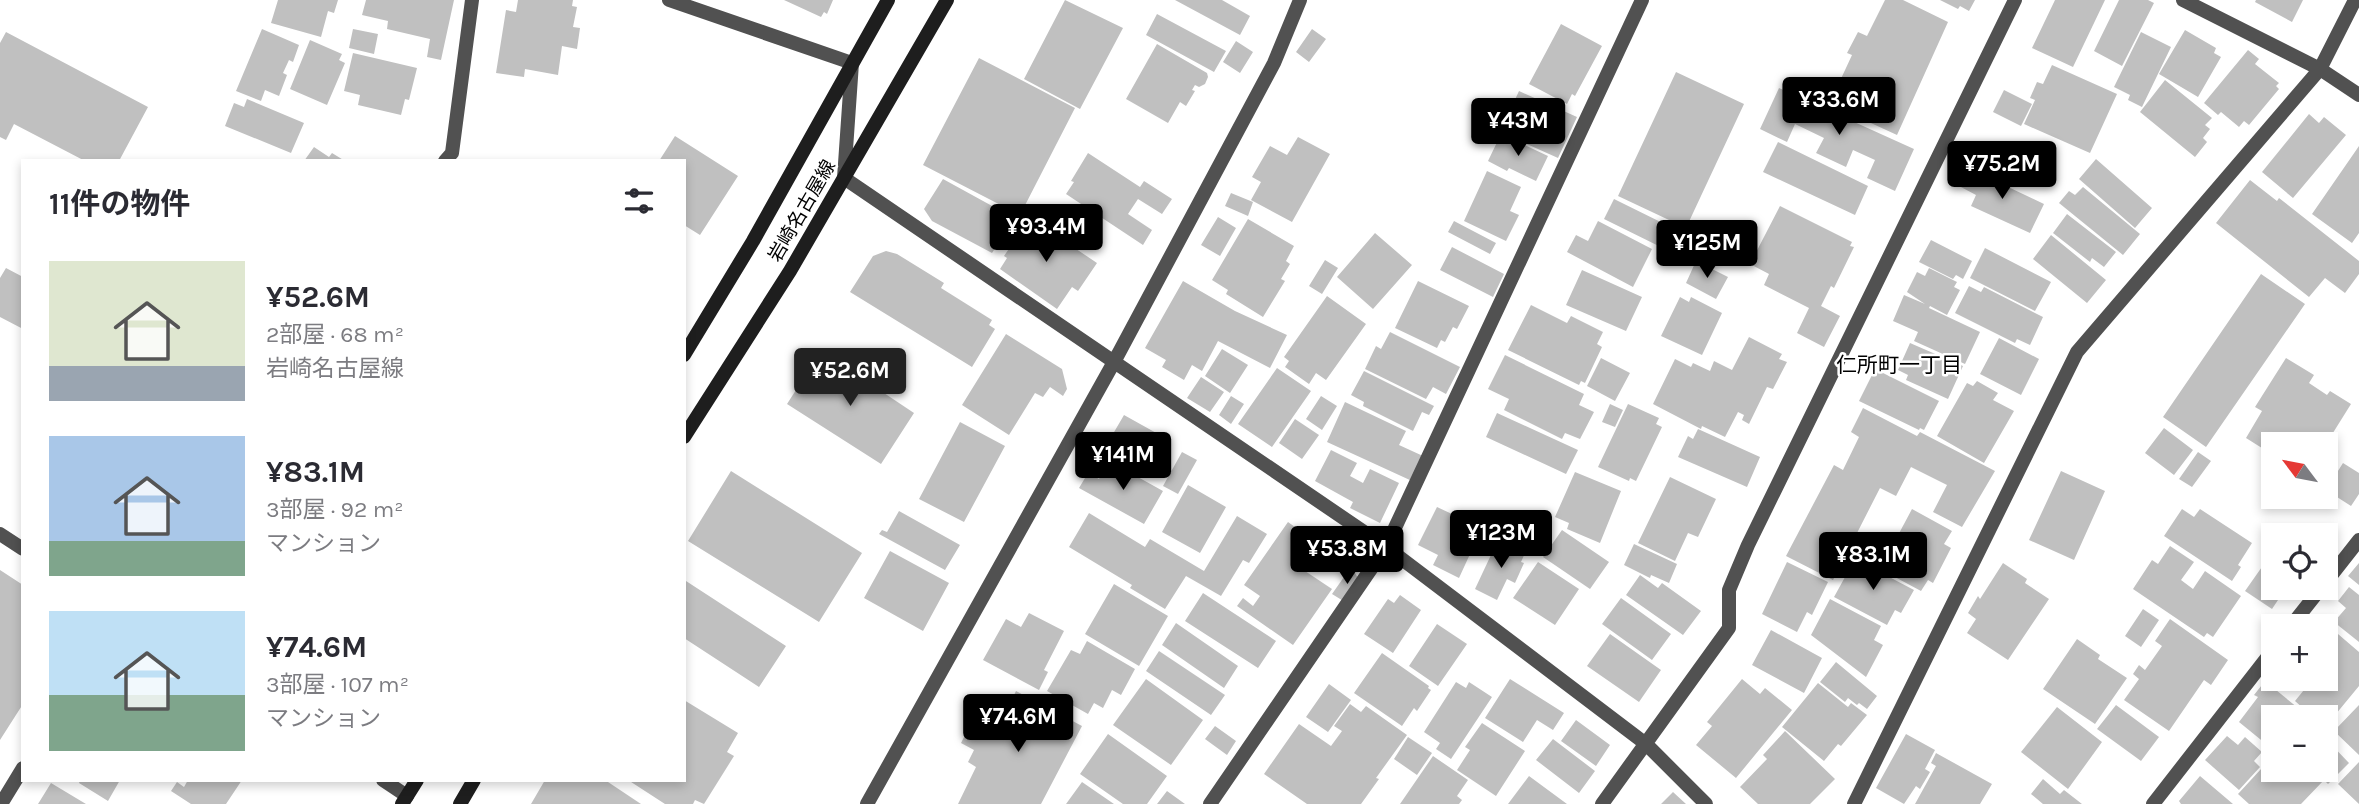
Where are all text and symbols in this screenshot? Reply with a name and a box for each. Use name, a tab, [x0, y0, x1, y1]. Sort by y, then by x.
pin: ¥33.6M	[1782, 78, 1896, 137]
text: ¥33.6M	[1798, 86, 1880, 113]
pin: ¥43M	[1477, 99, 1559, 158]
text: ¥43M	[1487, 107, 1549, 134]
pin: ¥75.2M	[1945, 142, 2059, 201]
text: ¥75.2M	[1963, 150, 2041, 177]
street label: 岩崎名古屋線	[764, 156, 840, 266]
icon: filters	[620, 182, 658, 220]
text: 11件の物件	[49, 186, 190, 222]
pin: ¥93.4M	[989, 204, 1103, 264]
text: ¥93.4M	[1006, 213, 1086, 240]
pin: ¥125M	[1658, 220, 1756, 280]
text: ¥125M	[1672, 229, 1742, 256]
text: ¥52.6M	[266, 279, 370, 315]
icon: home	[105, 289, 189, 373]
text: 2部屋 · 68 m²	[266, 321, 404, 348]
pin: ¥52.6M	[793, 348, 907, 408]
district label: 仁所町一丁目	[1836, 353, 1962, 377]
text: 岩崎名古屋線	[266, 355, 404, 382]
text: ¥52.6M	[810, 357, 890, 384]
north arrow	[2261, 432, 2338, 509]
map controls	[2261, 432, 2338, 782]
pin: ¥141M	[1074, 433, 1172, 492]
text: ¥141M	[1091, 441, 1155, 468]
text: ¥83.1M	[266, 454, 365, 490]
icon: home	[105, 464, 189, 548]
text: 3部屋 · 92 m²	[266, 496, 403, 523]
pin: ¥123M	[1452, 510, 1550, 570]
text: ¥123M	[1466, 519, 1536, 546]
button: locate	[2261, 523, 2338, 600]
pin: ¥53.8M	[1290, 526, 1404, 586]
text: マンション	[266, 530, 381, 557]
pin: ¥83.1M	[1816, 532, 1930, 592]
text: ¥53.8M	[1306, 535, 1388, 562]
text: ¥83.1M	[1835, 541, 1911, 568]
button: +	[2261, 614, 2338, 691]
text: ¥74.6M	[266, 629, 367, 665]
icon: home	[105, 639, 189, 723]
text: 3部屋 · 107 m²	[266, 671, 409, 698]
pin: ¥74.6M	[961, 694, 1075, 754]
text: ¥74.6M	[979, 703, 1057, 730]
text: マンション	[266, 705, 381, 732]
button: −	[2261, 705, 2338, 782]

